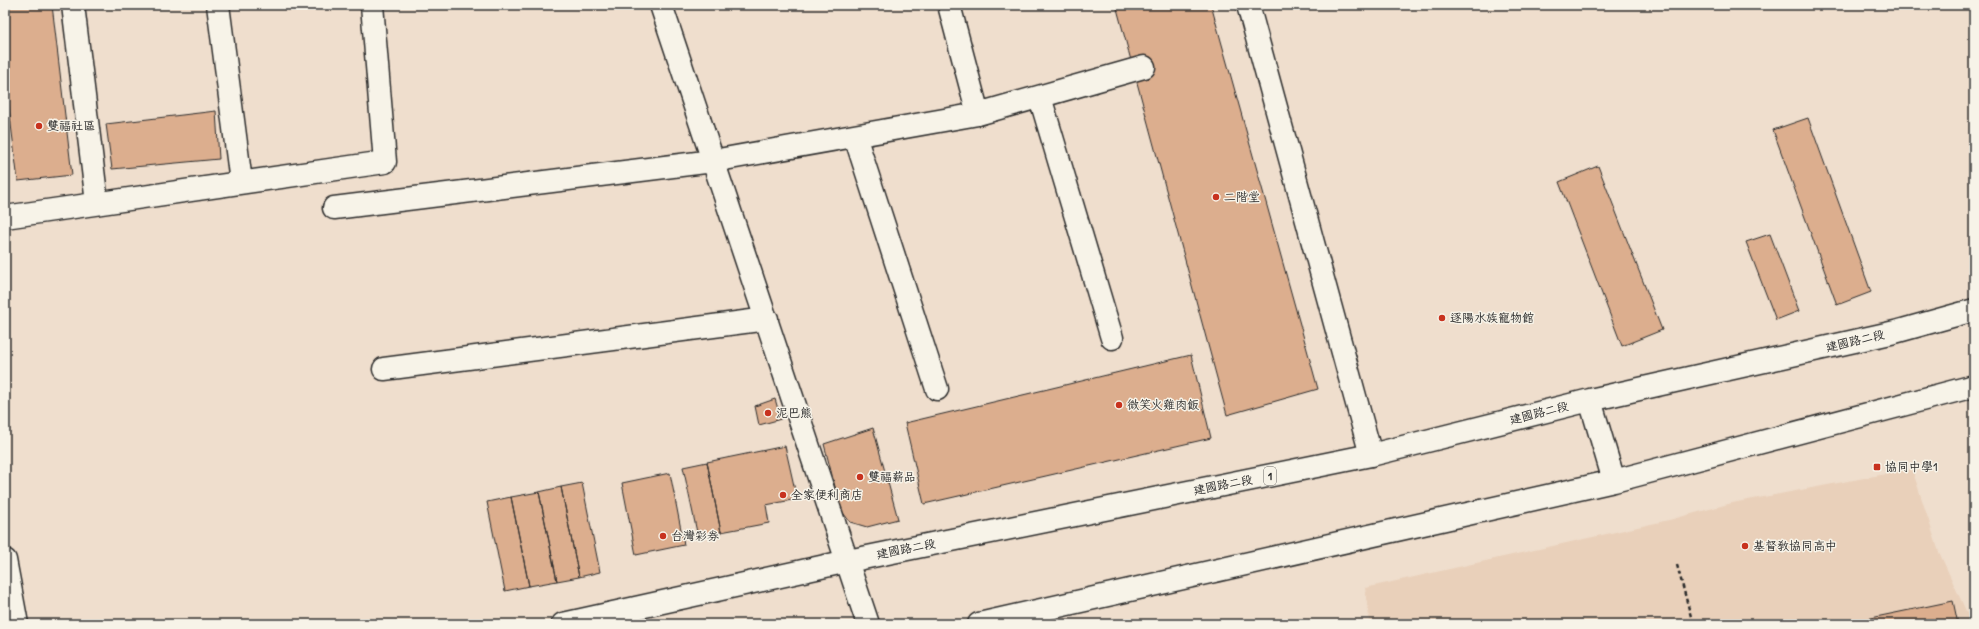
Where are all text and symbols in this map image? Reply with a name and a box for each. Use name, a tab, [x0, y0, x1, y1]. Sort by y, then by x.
place label: 雙福社區	[47, 117, 95, 134]
marker: 雙福社區	[34, 121, 44, 131]
place label: 二階堂	[1224, 188, 1260, 205]
marker: 二階堂	[1211, 192, 1221, 202]
place label: 逐陽水族寵物館	[1450, 309, 1534, 326]
marker: 逐陽水族寵物館	[1437, 313, 1447, 323]
street label: 建國路二段	[1824, 325, 1886, 356]
place label: 微笑火雞肉飯	[1127, 396, 1199, 413]
street label: 建國路二段	[1508, 397, 1570, 428]
marker: 微笑火雞肉飯	[1114, 400, 1124, 410]
place label: 泥巴熊	[776, 404, 812, 421]
marker: 泥巴熊	[763, 408, 773, 418]
place label: 協同中學1	[1885, 458, 1937, 475]
marker: 協同中學1	[1872, 462, 1882, 472]
road number: 1	[1264, 467, 1276, 485]
place label: 雙福薪品	[868, 468, 916, 485]
street label: 建國路二段	[1192, 470, 1254, 499]
marker: 雙福薪品	[855, 472, 865, 482]
place label: 全家便利商店	[791, 486, 863, 503]
marker: 全家便利商店	[778, 490, 788, 500]
place label: 台灣彩券	[671, 527, 719, 544]
marker: 台灣彩券	[658, 531, 668, 541]
street label: 建國路二段	[875, 534, 937, 563]
place label: 基督教協同高中	[1753, 537, 1837, 554]
marker: 基督教協同高中	[1740, 541, 1750, 551]

